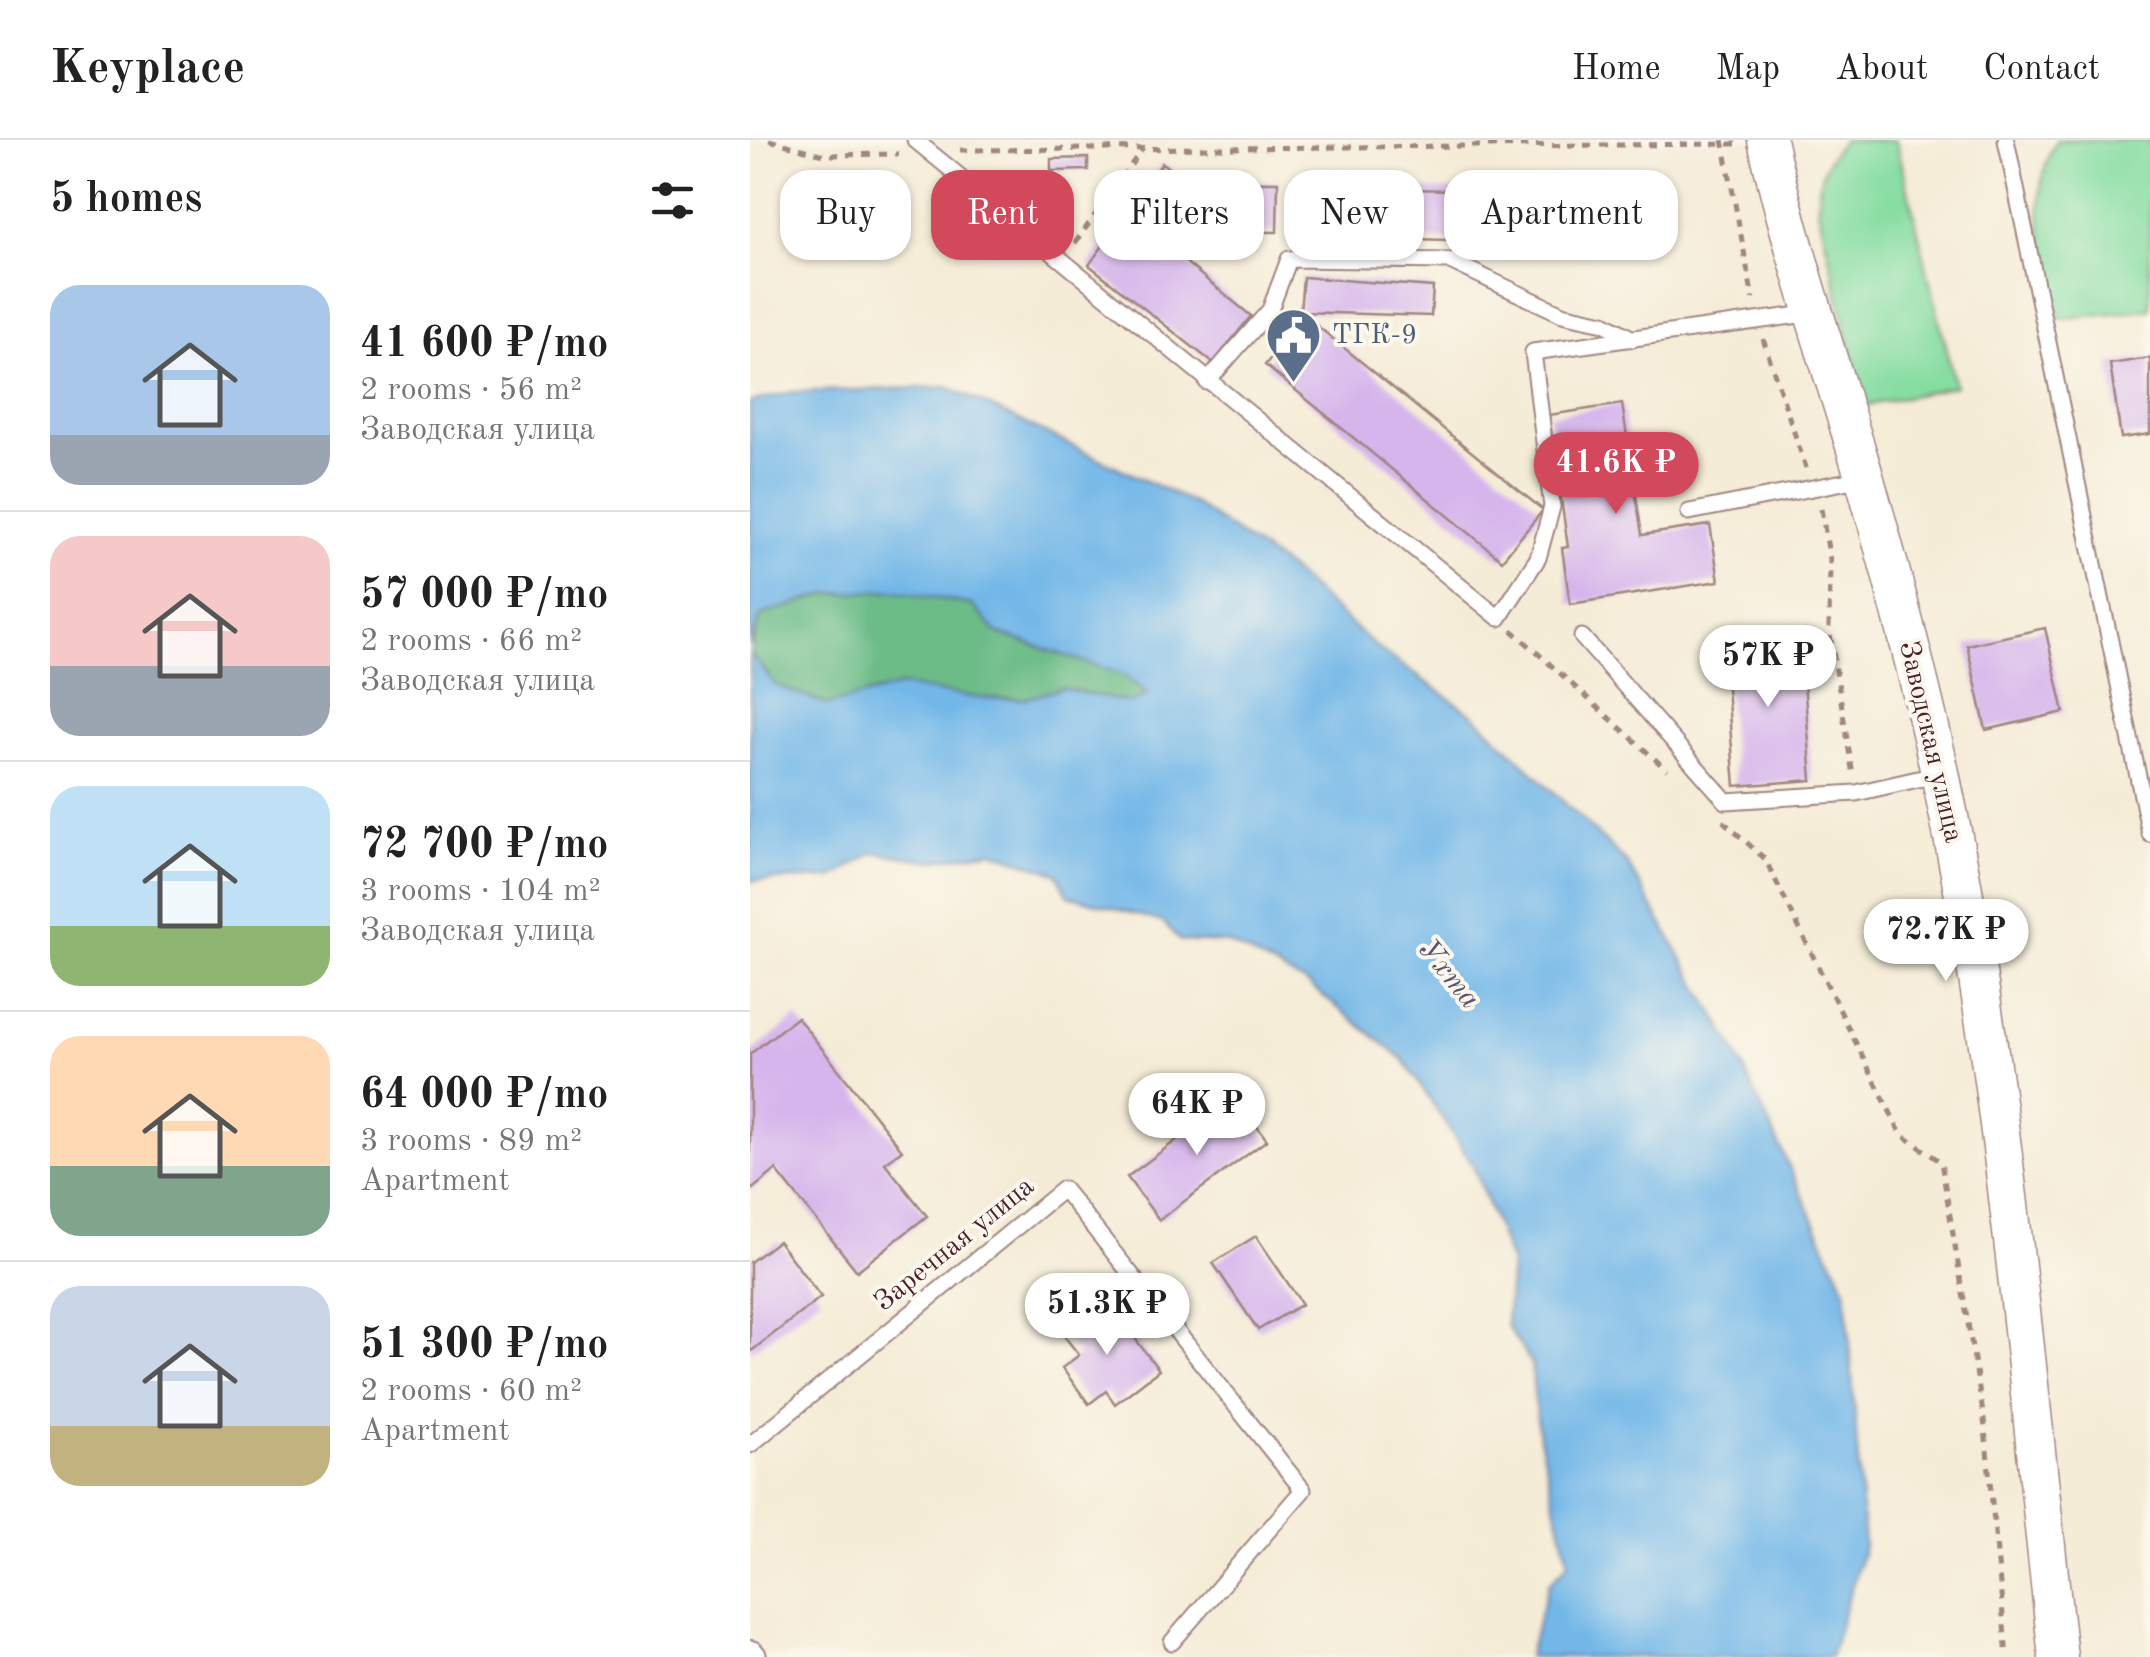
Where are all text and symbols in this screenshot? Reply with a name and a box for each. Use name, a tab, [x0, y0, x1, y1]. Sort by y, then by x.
text: Keyplace	[50, 45, 245, 93]
text: Home	[1572, 52, 1661, 87]
text: Map	[1716, 52, 1780, 87]
text: About	[1835, 52, 1928, 87]
text: Contact	[1983, 52, 2100, 87]
chip: Buy	[780, 170, 911, 260]
chip: Rent	[931, 170, 1074, 260]
chip: Filters	[1094, 170, 1264, 260]
chip: New	[1284, 170, 1424, 260]
chip: Apartment	[1444, 170, 1678, 260]
icon: filters	[645, 173, 700, 228]
text: 5 homes	[50, 179, 202, 221]
public building icon: ТГК-9	[1263, 306, 1323, 385]
place label: ТГК-9	[1332, 322, 1417, 350]
text: 41 600 ₽/mo	[360, 324, 608, 366]
icon: home	[130, 325, 250, 445]
text: 2 rooms · 56 m²	[360, 375, 582, 407]
text: Заводская улица	[360, 415, 595, 447]
pin: 41.6K ₽	[1524, 432, 1708, 517]
text: 41.6K ₽	[1556, 448, 1676, 480]
text: 57 000 ₽/mo	[360, 575, 608, 617]
icon: home	[130, 576, 250, 696]
pin: 57K ₽	[1698, 625, 1838, 710]
text: 2 rooms · 66 m²	[360, 626, 582, 658]
street label: Заводская улица	[1893, 639, 1967, 846]
text: 57K ₽	[1721, 641, 1815, 673]
text: Заводская улица	[360, 666, 595, 698]
text: 72 700 ₽/mo	[360, 825, 608, 867]
icon: home	[130, 826, 250, 946]
text: 3 rooms · 104 m²	[360, 876, 601, 908]
pin: 72.7K ₽	[1854, 899, 2038, 984]
text: 72.7K ₽	[1886, 915, 2006, 947]
text: Заводская улица	[360, 916, 595, 948]
water label: Ухта	[1411, 933, 1485, 1015]
pin: 64K ₽	[1127, 1073, 1267, 1158]
text: 64 000 ₽/mo	[360, 1075, 608, 1117]
icon: home	[130, 1076, 250, 1196]
text: 64K ₽	[1150, 1089, 1244, 1121]
text: 3 rooms · 89 m²	[360, 1126, 582, 1158]
text: Apartment	[360, 1166, 510, 1198]
street label: Заречная улица	[870, 1172, 1040, 1318]
pin: 51.3K ₽	[1015, 1273, 1199, 1358]
text: 51.3K ₽	[1047, 1289, 1167, 1321]
text: 51 300 ₽/mo	[360, 1325, 608, 1367]
icon: home	[130, 1326, 250, 1446]
text: 2 rooms · 60 m²	[360, 1376, 582, 1408]
text: Apartment	[360, 1416, 510, 1448]

